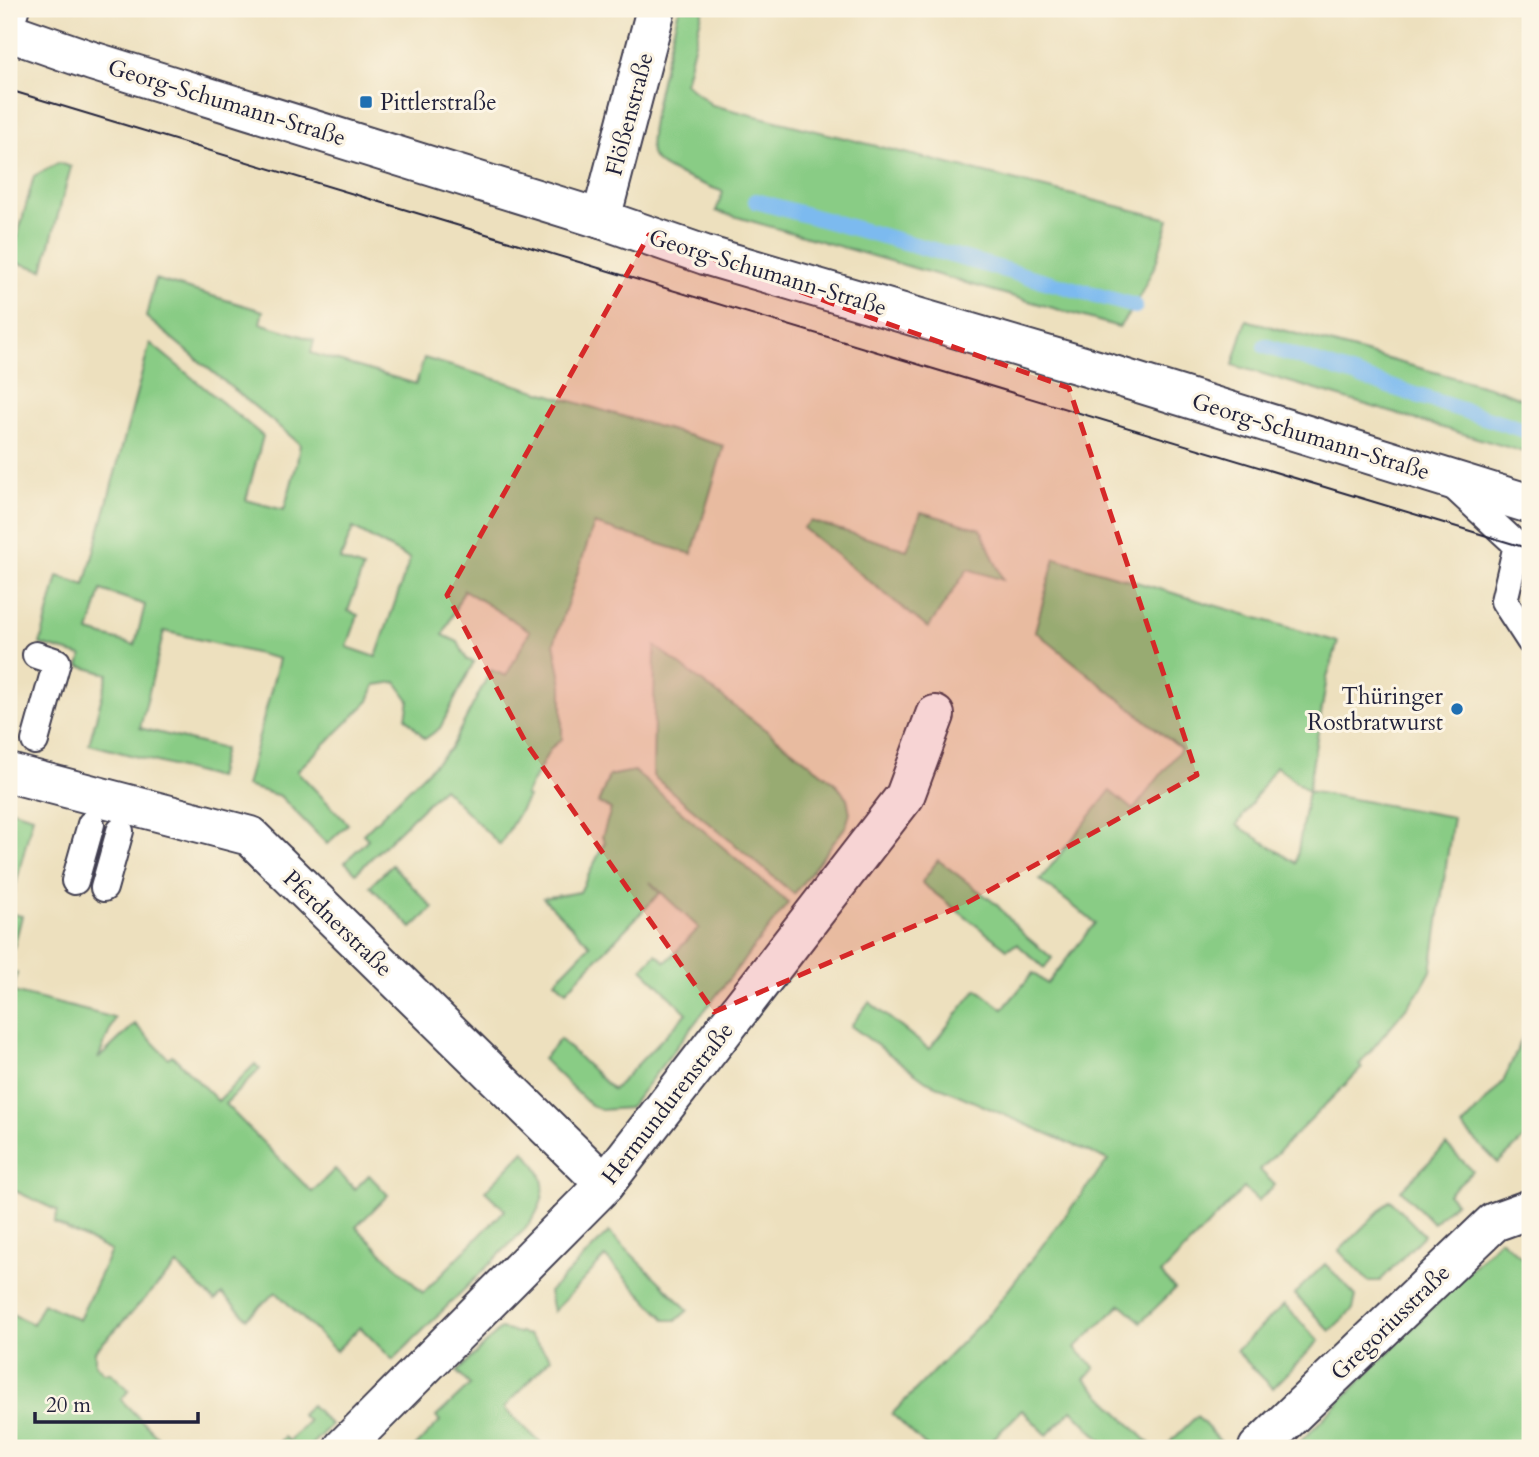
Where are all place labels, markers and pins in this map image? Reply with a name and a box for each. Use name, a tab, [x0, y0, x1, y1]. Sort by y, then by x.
place label: Pittlerstraße	[380, 87, 497, 118]
marker: Pittlerstraße	[358, 94, 374, 110]
place label: Thüringer Rostbratwurst	[1307, 681, 1444, 738]
marker: Thüringer Rostbratwurst	[1449, 701, 1465, 717]

